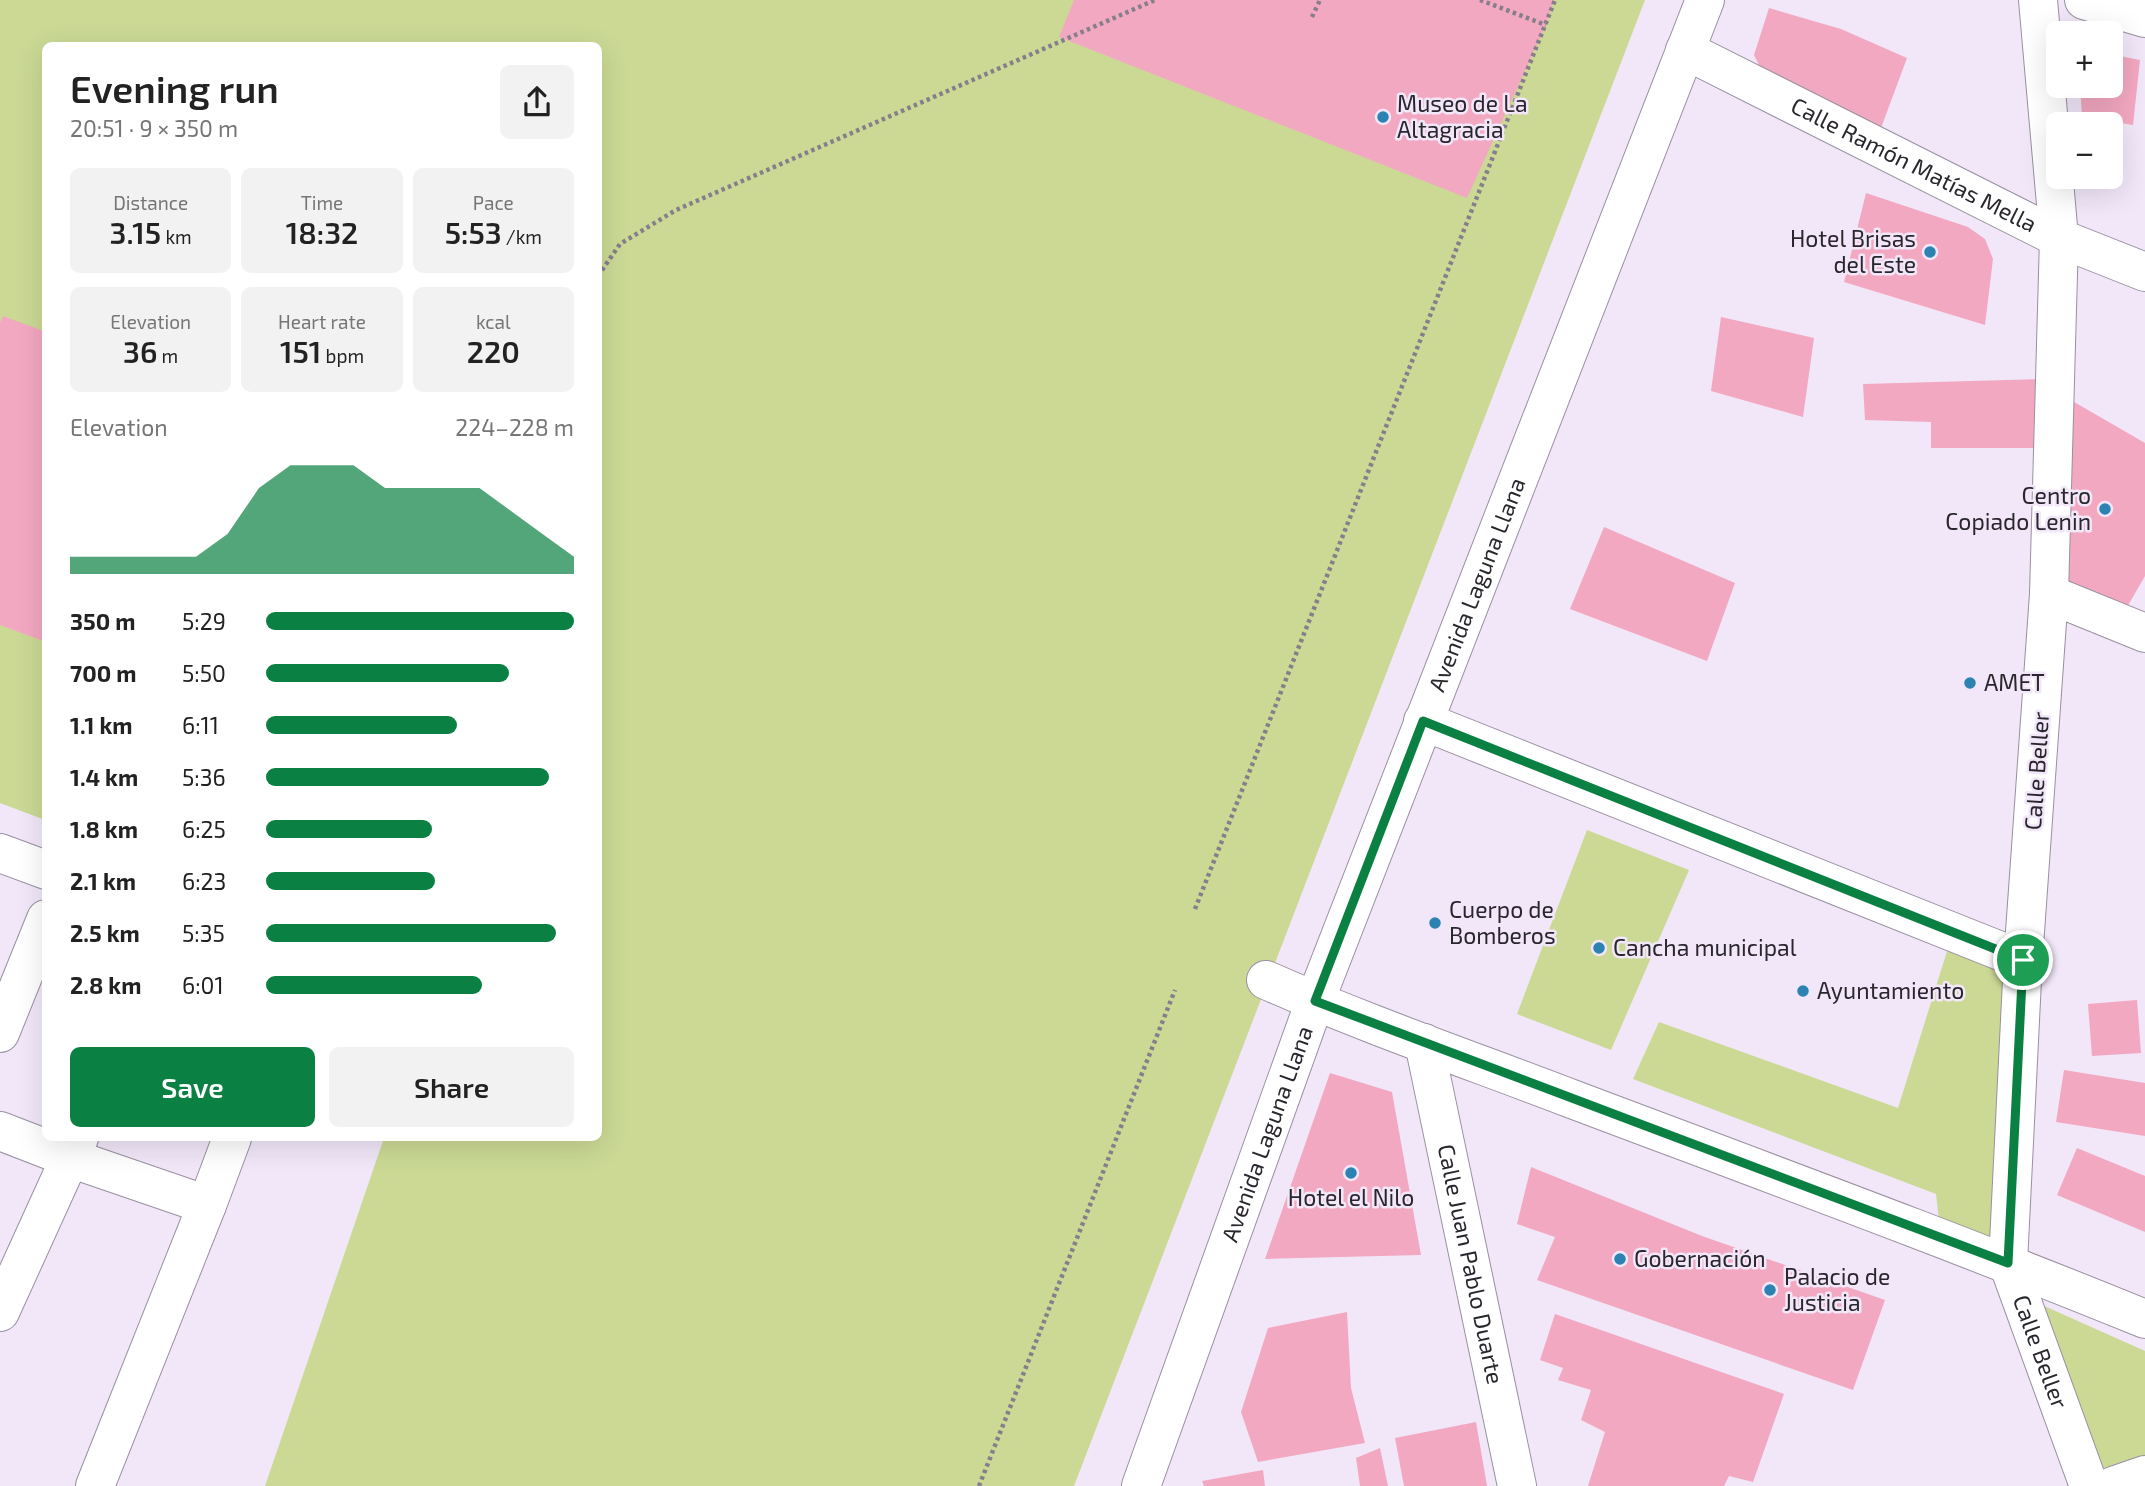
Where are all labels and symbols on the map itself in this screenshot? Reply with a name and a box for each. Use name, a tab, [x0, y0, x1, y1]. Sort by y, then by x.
place label: Museo de La Altagracia	[1397, 89, 1528, 143]
street label: Calle Ramón Matías Mella	[1787, 91, 2042, 237]
marker: Museo de La Altagracia	[1375, 109, 1391, 125]
place label: Hotel Brisas del Este	[1790, 224, 1916, 278]
marker: Hotel Brisas del Este	[1922, 244, 1938, 260]
street label: Avenida Laguna Llana	[1422, 473, 1531, 695]
place label: Centro Copiado Lenin	[1945, 481, 2091, 535]
marker: Centro Copiado Lenin	[2097, 501, 2113, 517]
place label: AMET	[1984, 668, 2045, 696]
marker: AMET	[1962, 675, 1978, 691]
street label: Calle Beller	[2018, 711, 2054, 831]
place label: Cuerpo de Bomberos	[1449, 895, 1556, 949]
marker: Cuerpo de Bomberos	[1427, 915, 1443, 931]
pin	[1993, 930, 2053, 990]
place label: Cancha municipal	[1613, 933, 1797, 961]
marker: Cancha municipal	[1591, 940, 1607, 956]
place label: Ayuntamiento	[1817, 976, 1964, 1004]
marker: Ayuntamiento	[1795, 983, 1811, 999]
street label: Avenida Laguna Llana	[1215, 1022, 1318, 1245]
street label: Calle Juan Pablo Duarte	[1433, 1142, 1510, 1386]
marker: Hotel el Nilo	[1343, 1165, 1359, 1181]
place label: Hotel el Nilo	[1288, 1183, 1414, 1211]
place label: Gobernación	[1634, 1244, 1766, 1272]
marker: Gobernación	[1612, 1251, 1628, 1267]
place label: Palacio de Justicia	[1784, 1262, 1890, 1316]
marker: Palacio de Justicia	[1762, 1282, 1778, 1298]
street label: Calle Beller	[2008, 1291, 2075, 1412]

